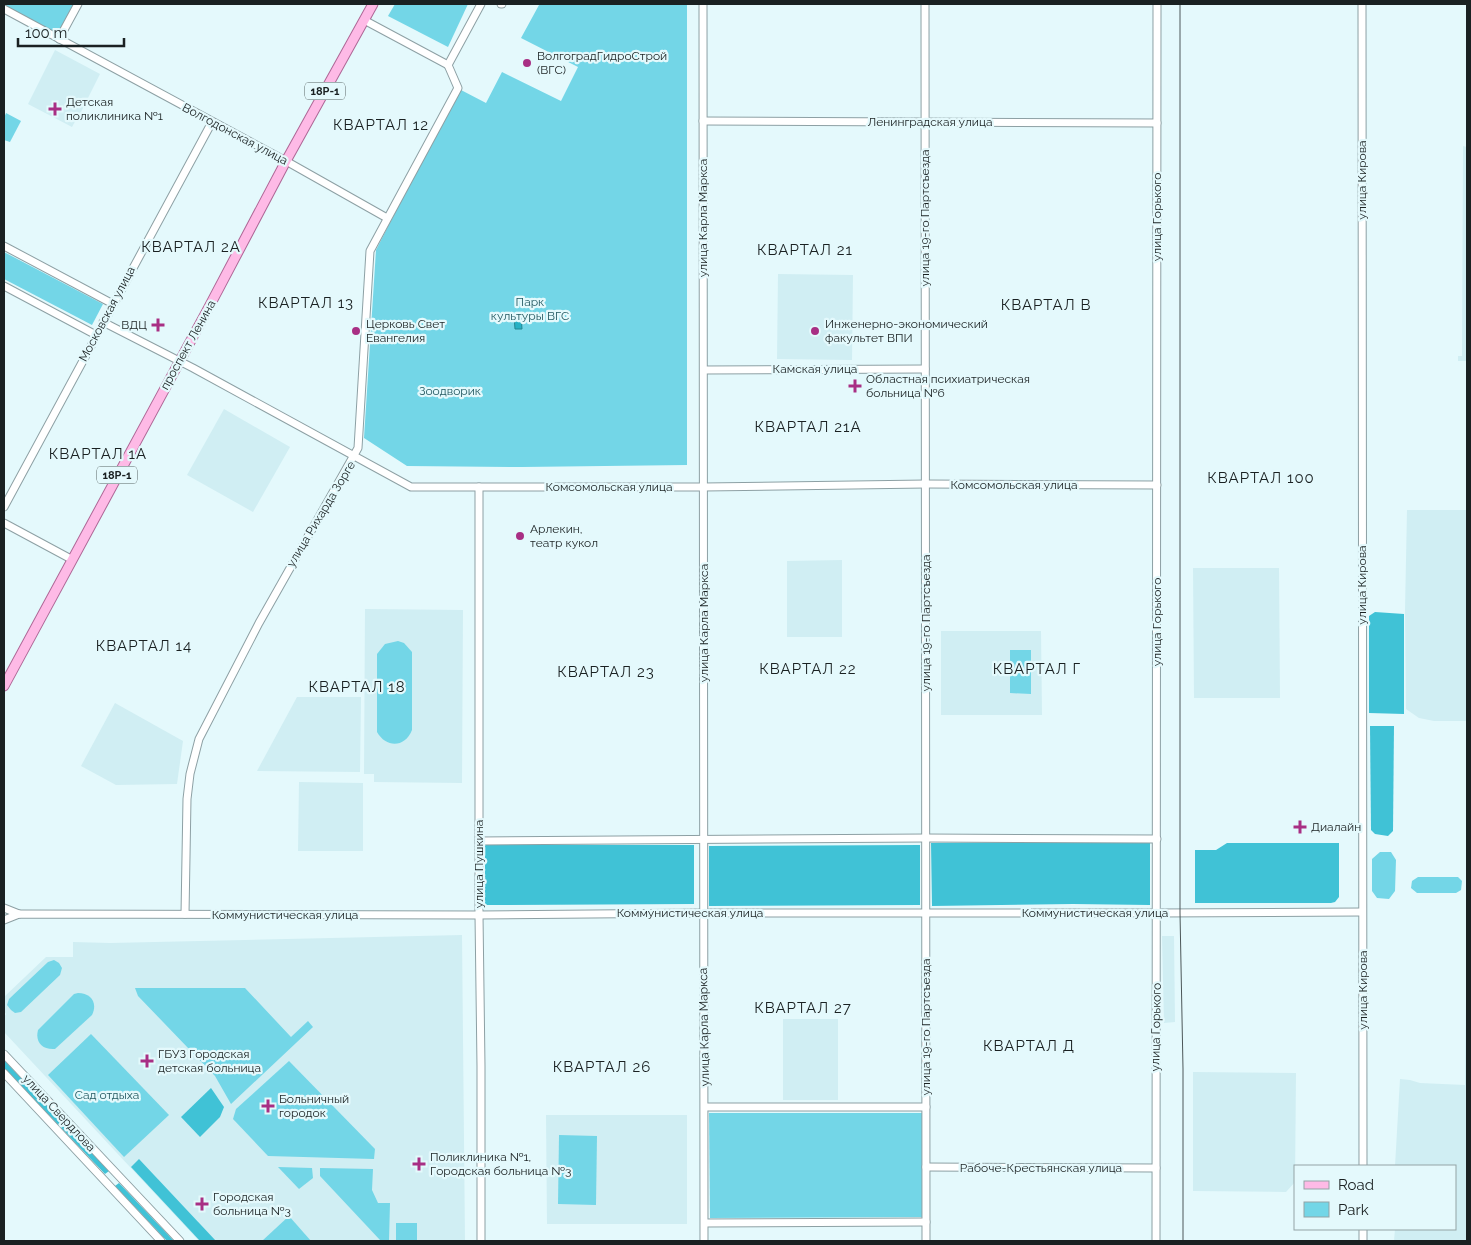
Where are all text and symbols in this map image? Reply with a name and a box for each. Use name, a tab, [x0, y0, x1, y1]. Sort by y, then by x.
scale bar	[18, 15, 124, 47]
text: 100 m	[25, 24, 67, 42]
place label: ВолгоградГидроСтрой (ВГС)	[537, 49, 667, 77]
marker: ВолгоградГидроСтрой (ВГС)	[521, 57, 533, 69]
road number: 18Р-1	[305, 82, 345, 100]
place label: Детская поликлиника №1	[66, 95, 163, 123]
street label: Волгодонская улица	[180, 100, 290, 168]
marker: Детская поликлиника №1	[48, 102, 62, 116]
street label: Ленинградская улица	[868, 115, 992, 129]
district label: КВАРТАЛ 12	[333, 116, 429, 134]
street label: улица Кирова	[1355, 140, 1369, 220]
street label: улица 19-го Партсъезда	[918, 149, 932, 287]
street label: улица Карла Маркса	[696, 159, 710, 277]
street label: улица Горького	[1150, 173, 1164, 261]
district label: КВАРТАЛ 2А	[141, 238, 241, 256]
district label: КВАРТАЛ 21	[757, 241, 853, 259]
street label: Московская улица	[76, 264, 138, 364]
district label: КВАРТАЛ 13	[258, 294, 354, 312]
park label: Парк культуры ВГС	[491, 295, 569, 323]
district label: КВАРТАЛ В	[1001, 296, 1091, 314]
street label: проспект Ленина	[158, 298, 218, 392]
place label: Церковь Свет Евангелия	[366, 317, 445, 345]
place label: Инженерно-экономический факультет ВПИ	[825, 317, 988, 345]
place label: ВДЦ	[121, 318, 147, 332]
marker: ВДЦ	[151, 318, 165, 332]
marker: Церковь Свет Евангелия	[350, 325, 362, 337]
marker: Инженерно-экономический факультет ВПИ	[809, 325, 821, 337]
street label: Камская улица	[773, 362, 857, 376]
place label: Областная психиатрическая больница №6	[866, 372, 1030, 400]
marker: Областная психиатрическая больница №6	[848, 379, 862, 393]
park label: Зоодворик	[419, 384, 481, 398]
district label: КВАРТАЛ 21А	[754, 418, 862, 436]
district label: КВАРТАЛ 1А	[49, 445, 147, 463]
street label: улица Рихарда Зорге	[284, 459, 358, 569]
road number: 18Р-1	[97, 466, 137, 484]
district label: КВАРТАЛ 100	[1207, 469, 1315, 487]
street label: Комсомольская улица	[951, 478, 1077, 492]
street label: Комсомольская улица	[546, 480, 672, 494]
place label: Арлекин, театр кукол	[530, 522, 598, 550]
marker: Арлекин, театр кукол	[514, 530, 526, 542]
street label: улица Кирова	[1355, 545, 1369, 625]
street label: улица 19-го Партсъезда	[919, 554, 933, 692]
street label: улица Карла Маркса	[697, 564, 711, 682]
street label: улица Горького	[1150, 578, 1164, 666]
district label: КВАРТАЛ 14	[96, 637, 192, 655]
district label: КВАРТАЛ 22	[759, 660, 857, 678]
district label: КВАРТАЛ Г	[993, 660, 1081, 678]
district label: КВАРТАЛ 23	[557, 663, 655, 681]
district label: КВАРТАЛ 18	[308, 678, 406, 696]
street label: улица Пушкина	[472, 820, 486, 908]
marker: Диалайн	[1293, 820, 1307, 834]
place label: Диалайн	[1311, 820, 1361, 834]
street label: Коммунистическая улица	[617, 906, 763, 920]
street label: Коммунистическая улица	[1022, 906, 1168, 920]
street label: Коммунистическая улица	[212, 908, 358, 922]
street label: улица Кирова	[1356, 950, 1370, 1030]
street label: улица 19-го Партсъезда	[919, 958, 933, 1096]
street label: улица Карла Маркса	[696, 968, 712, 1086]
street label: улица Горького	[1148, 983, 1164, 1071]
district label: КВАРТАЛ 27	[754, 999, 852, 1017]
district label: КВАРТАЛ Д	[983, 1037, 1075, 1055]
place label: ГБУЗ Городская детская больница	[158, 1047, 261, 1075]
marker: ГБУЗ Городская детская больница	[140, 1054, 154, 1068]
district label: КВАРТАЛ 26	[553, 1058, 651, 1076]
street label: улица Свердлова	[20, 1072, 98, 1154]
park label: Сад отдыха	[75, 1088, 139, 1102]
place label: Больничный городок	[279, 1092, 349, 1120]
marker: Больничный городок	[261, 1099, 275, 1113]
place label: Поликлиника №1, Городская больница №3	[430, 1150, 571, 1178]
marker: Поликлиника №1, Городская больница №3	[412, 1157, 426, 1171]
street label: Рабоче-Крестьянская улица	[960, 1161, 1122, 1175]
legend	[1294, 1165, 1456, 1230]
text: Road	[1338, 1176, 1374, 1194]
place label: Городская больница №3	[213, 1190, 291, 1218]
marker: Городская больница №3	[195, 1197, 209, 1211]
text: Park	[1338, 1201, 1369, 1219]

